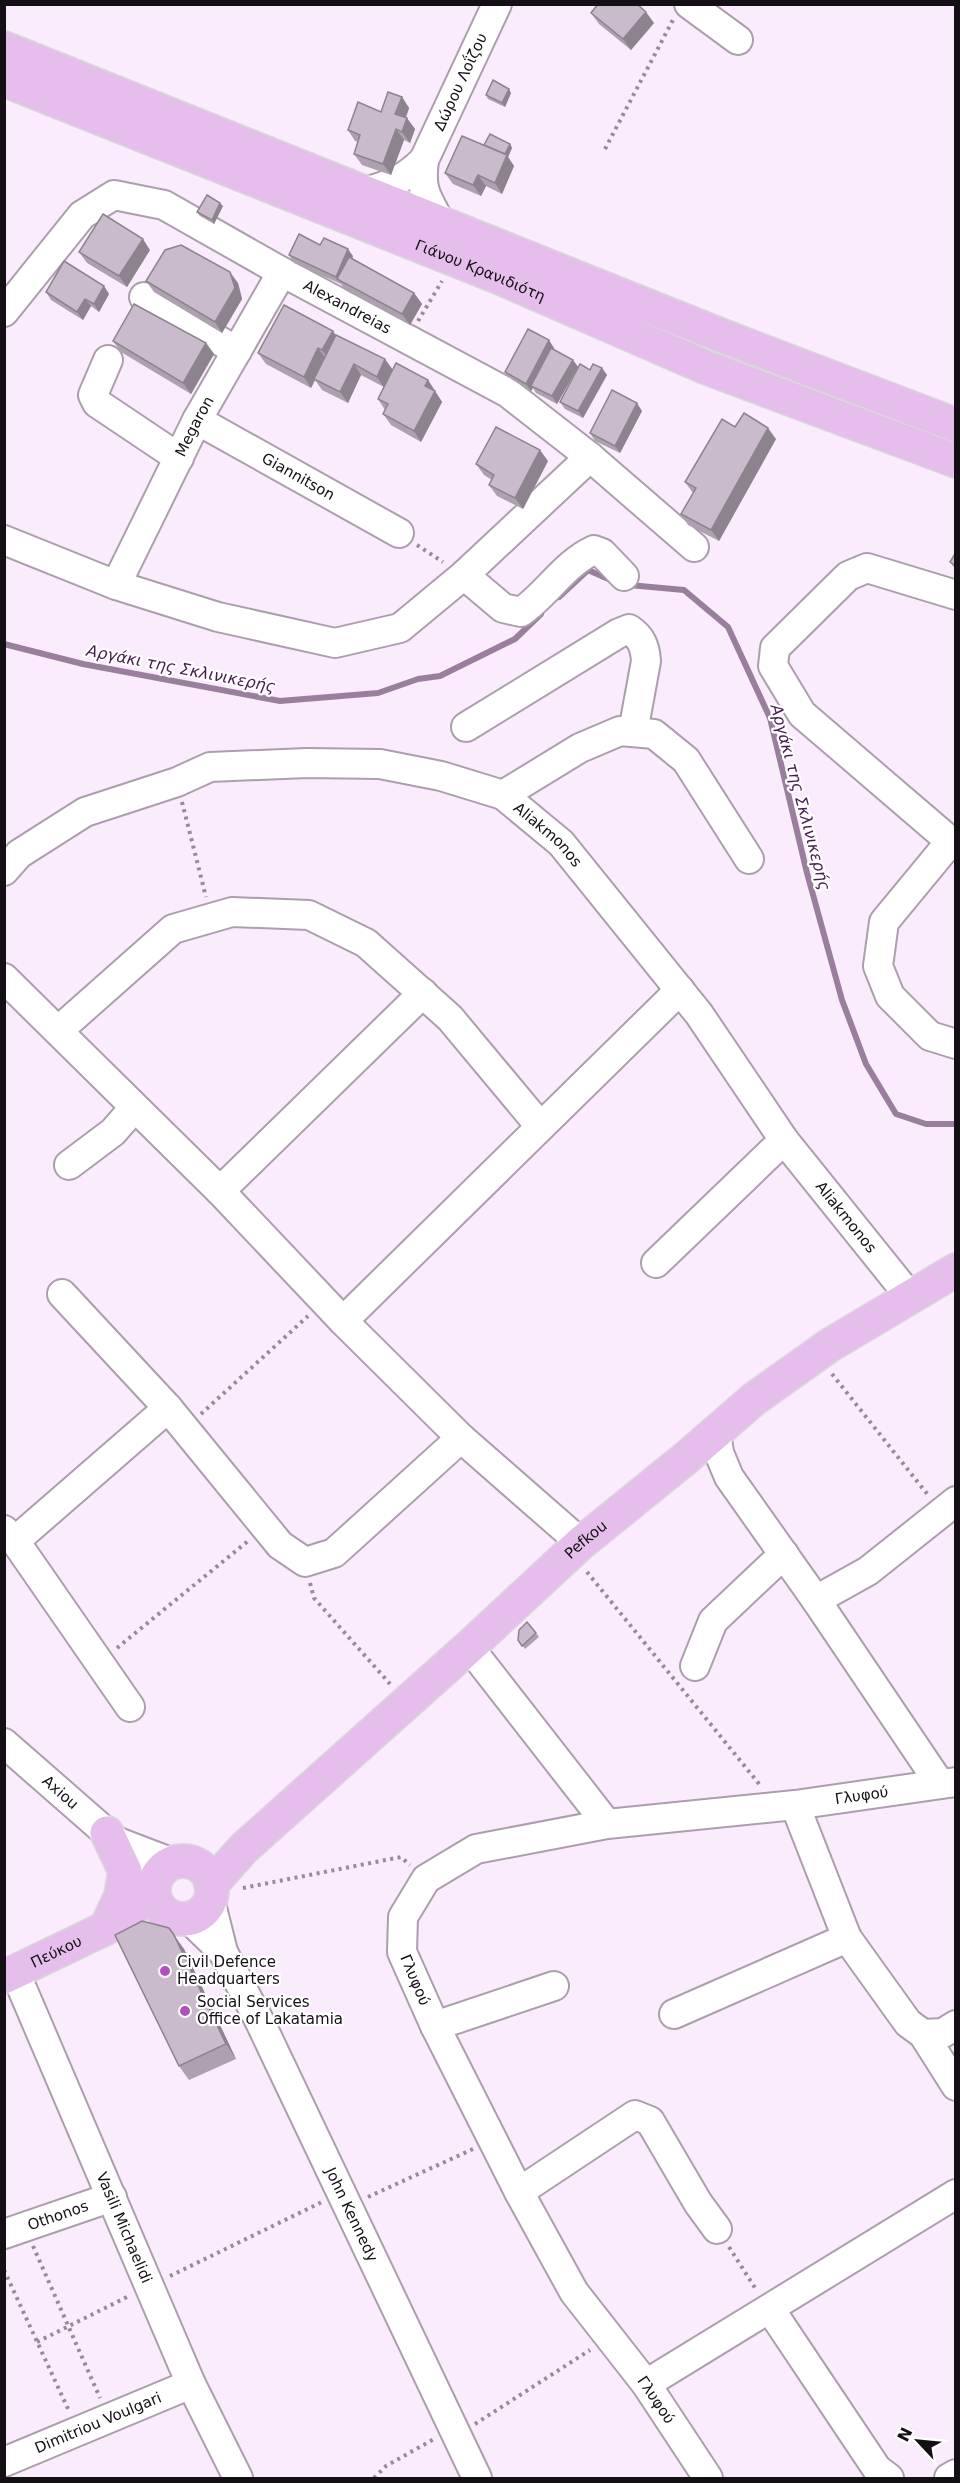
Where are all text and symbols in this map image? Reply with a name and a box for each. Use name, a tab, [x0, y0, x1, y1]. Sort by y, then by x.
street label: Δώρου Λοΐζου	[430, 30, 491, 134]
street label: Γιάνου Κρανιδιότη	[413, 236, 548, 306]
street label: Alexandreias	[300, 276, 394, 338]
street label: Megaron	[171, 393, 218, 459]
street label: Giannitson	[259, 449, 338, 504]
water label: Αργάκι της Σκλινικερής	[84, 641, 277, 696]
water label: Αργάκι της Σκλινικερής	[766, 701, 835, 892]
street label: Aliakmonos	[510, 799, 586, 871]
street label: Aliakmonos	[812, 1178, 880, 1257]
street label: Pefkou	[561, 1517, 611, 1563]
street label: Axiou	[39, 1772, 82, 1813]
street label: Γλυφού	[834, 1783, 889, 1808]
street label: Πεύκου	[28, 1932, 85, 1972]
street label: Γλυφού	[396, 1952, 434, 2008]
place label: Civil Defence Headquarters	[177, 1953, 280, 1988]
marker: Civil Defence Headquarters	[158, 1964, 172, 1978]
place label: Social Services Office of Lakatamia	[197, 1993, 343, 2028]
marker: Social Services Office of Lakatamia	[178, 2004, 192, 2018]
street label: John Kennedy	[321, 2164, 382, 2265]
street label: Vasili Michaelidi	[93, 2169, 156, 2286]
street label: Othonos	[25, 2197, 91, 2234]
street label: Γλυφού	[634, 2373, 678, 2427]
street label: Dimitriou Voulgari	[32, 2388, 164, 2457]
north arrow	[888, 2411, 948, 2471]
text: N	[893, 2424, 916, 2445]

